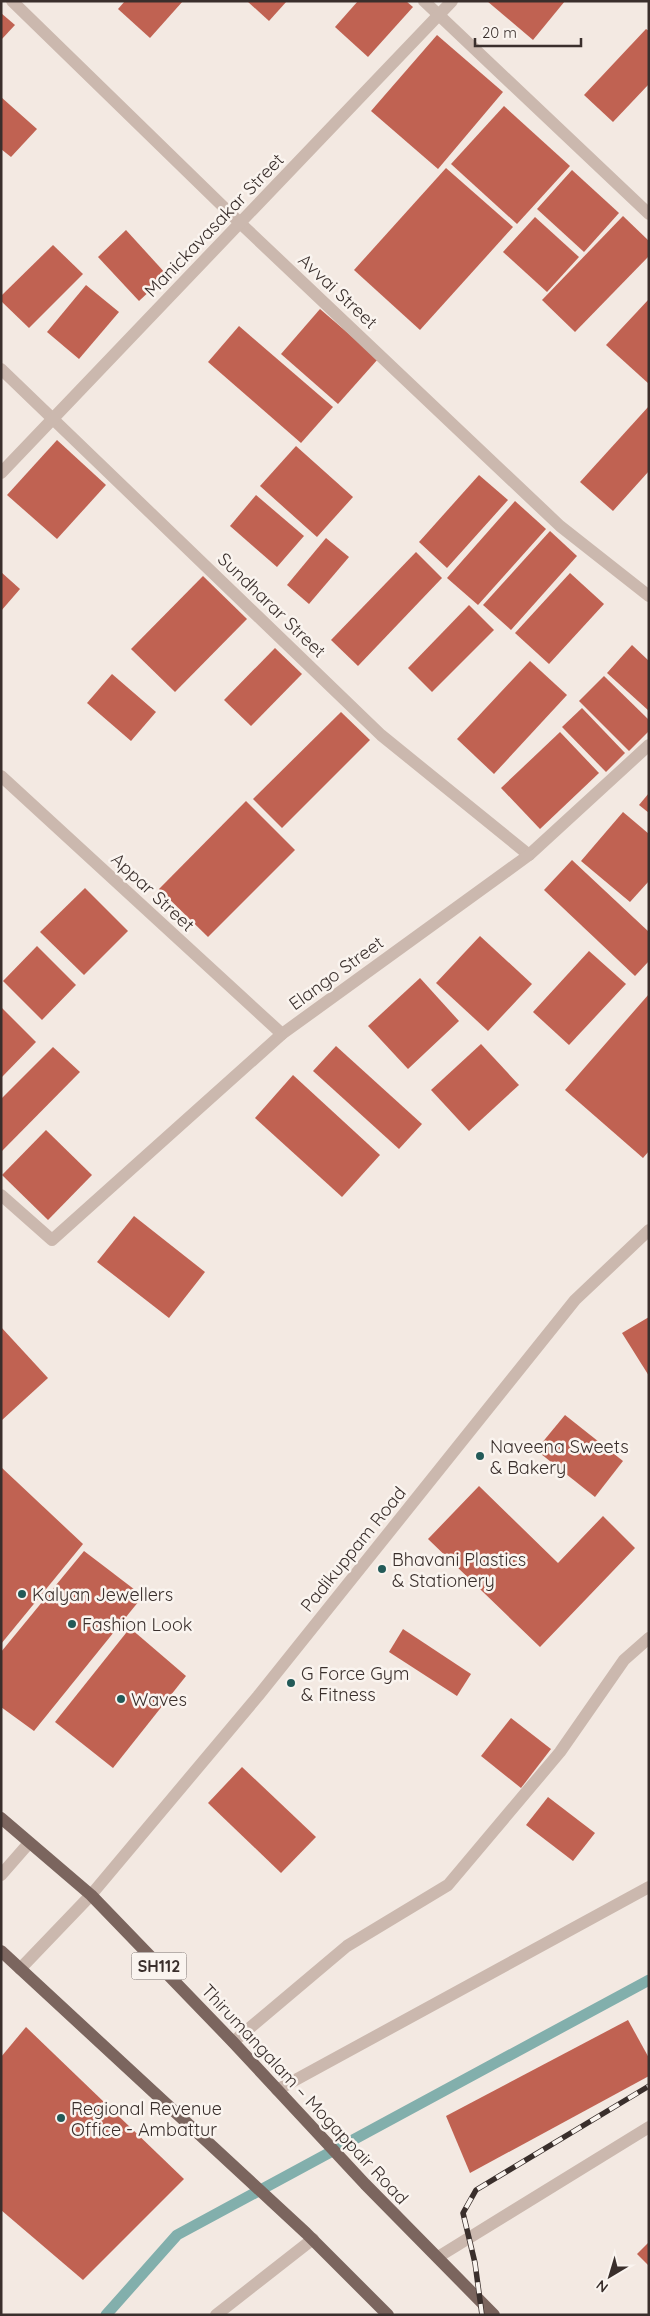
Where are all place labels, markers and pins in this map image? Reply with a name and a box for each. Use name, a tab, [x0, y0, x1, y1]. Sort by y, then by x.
place label: Naveena Sweets & Bakery	[490, 1435, 629, 1479]
marker: Naveena Sweets & Bakery	[474, 1450, 486, 1462]
place label: Bhavani Plastics & Stationery	[392, 1548, 526, 1592]
marker: Bhavani Plastics & Stationery	[376, 1563, 388, 1575]
place label: Kalyan Jewellers	[32, 1583, 173, 1606]
marker: Kalyan Jewellers	[16, 1588, 28, 1600]
place label: Fashion Look	[82, 1613, 192, 1636]
marker: Fashion Look	[66, 1618, 78, 1630]
place label: G Force Gym & Fitness	[301, 1662, 409, 1706]
marker: G Force Gym & Fitness	[285, 1677, 297, 1689]
place label: Waves	[131, 1688, 187, 1711]
marker: Waves	[115, 1693, 127, 1705]
place label: Regional Revenue Office - Ambattur	[71, 2097, 222, 2141]
marker: Regional Revenue Office - Ambattur	[55, 2112, 67, 2124]

